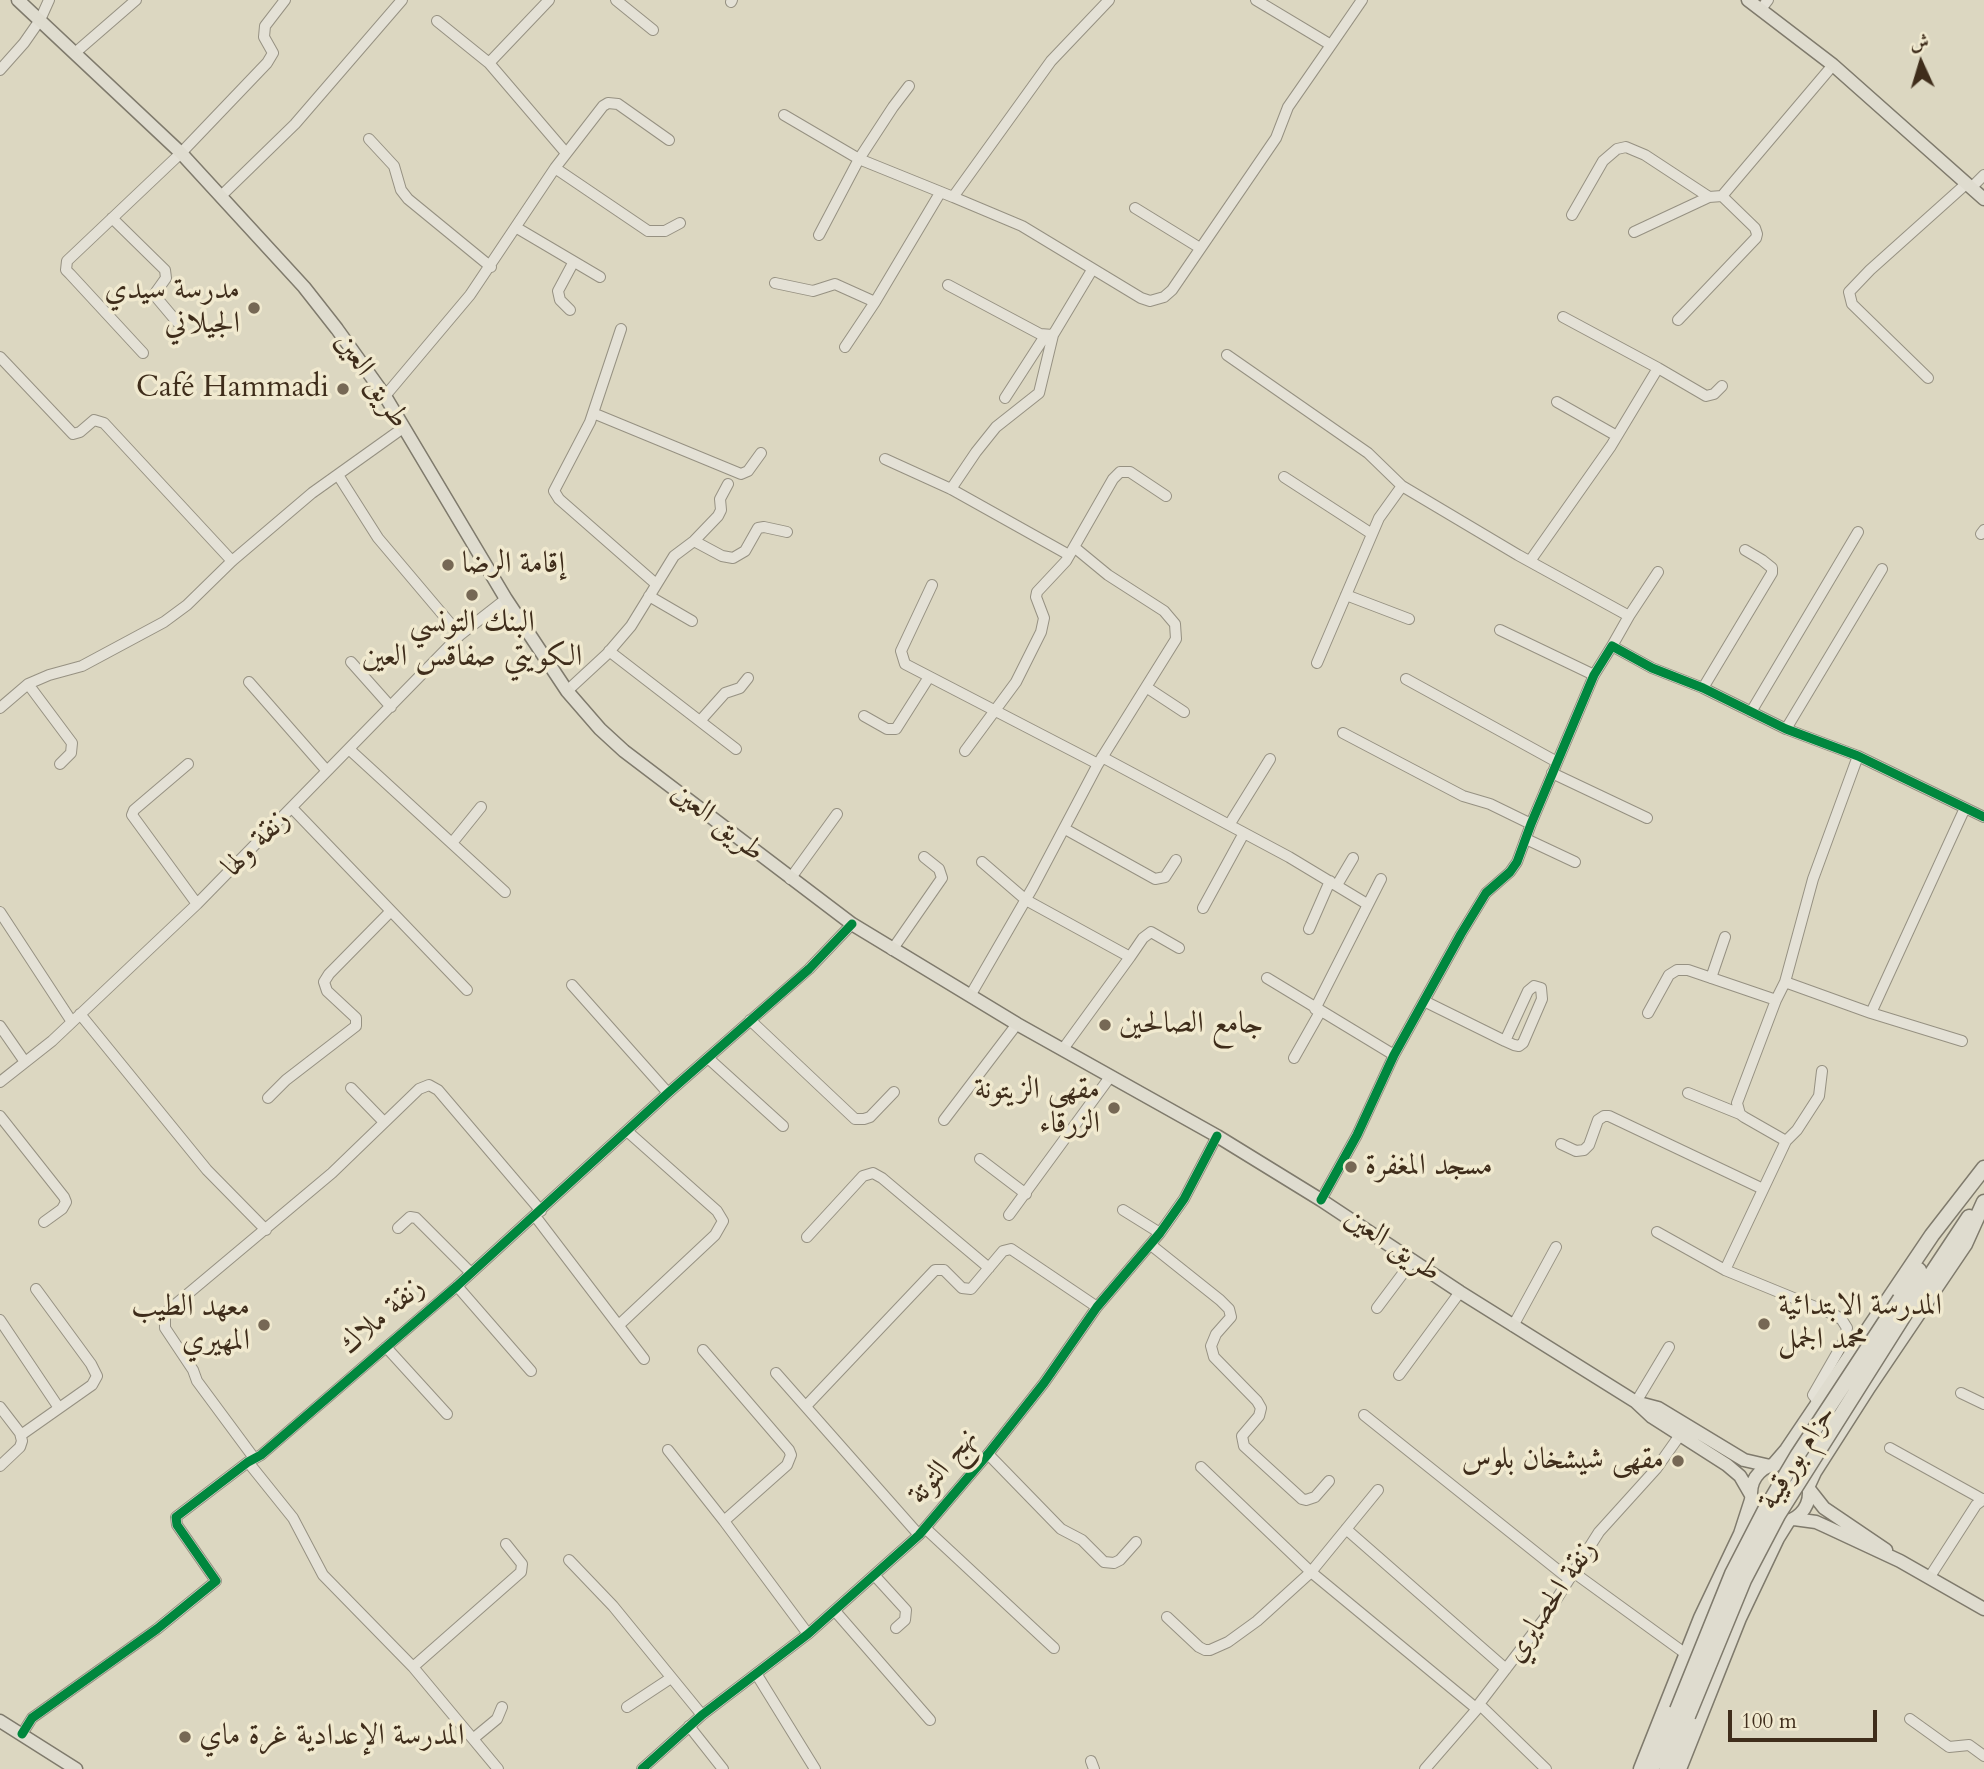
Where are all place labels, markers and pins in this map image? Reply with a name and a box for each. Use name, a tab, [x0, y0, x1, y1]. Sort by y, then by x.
place label: مدرسة سيدي الجيلاني	[104, 273, 240, 344]
marker: مدرسة سيدي الجيلاني	[246, 300, 262, 316]
place label: Café Hammadi	[136, 371, 329, 407]
marker: Café Hammadi	[335, 381, 351, 397]
place label: إقامة الرضا	[462, 547, 565, 583]
marker: إقامة الرضا	[440, 557, 456, 573]
marker: البنك التونسي الكويتي صفاقس العين	[464, 587, 480, 603]
place label: البنك التونسي الكويتي صفاقس العين	[362, 606, 582, 676]
place label: جامع الصالحين	[1119, 1007, 1263, 1043]
marker: جامع الصالحين	[1097, 1017, 1113, 1033]
place label: مقهى الزيتونة الزرقاء	[974, 1073, 1100, 1144]
marker: مقهى الزيتونة الزرقاء	[1106, 1100, 1122, 1116]
place label: مسجد المغفرة	[1365, 1149, 1493, 1185]
marker: مسجد المغفرة	[1343, 1159, 1359, 1175]
place label: المدرسة الابتدائية محمد الجمل	[1778, 1289, 1942, 1360]
place label: معهد الطيب المهيري	[131, 1290, 250, 1360]
marker: المدرسة الابتدائية محمد الجمل	[1756, 1316, 1772, 1332]
marker: معهد الطيب المهيري	[256, 1317, 272, 1333]
place label: مقهى شيشخان بلوس	[1462, 1443, 1664, 1479]
marker: مقهى شيشخان بلوس	[1670, 1453, 1686, 1469]
place label: المدرسة الإعدادية غرة ماي	[199, 1719, 465, 1755]
marker: المدرسة الإعدادية غرة ماي	[177, 1729, 193, 1745]

